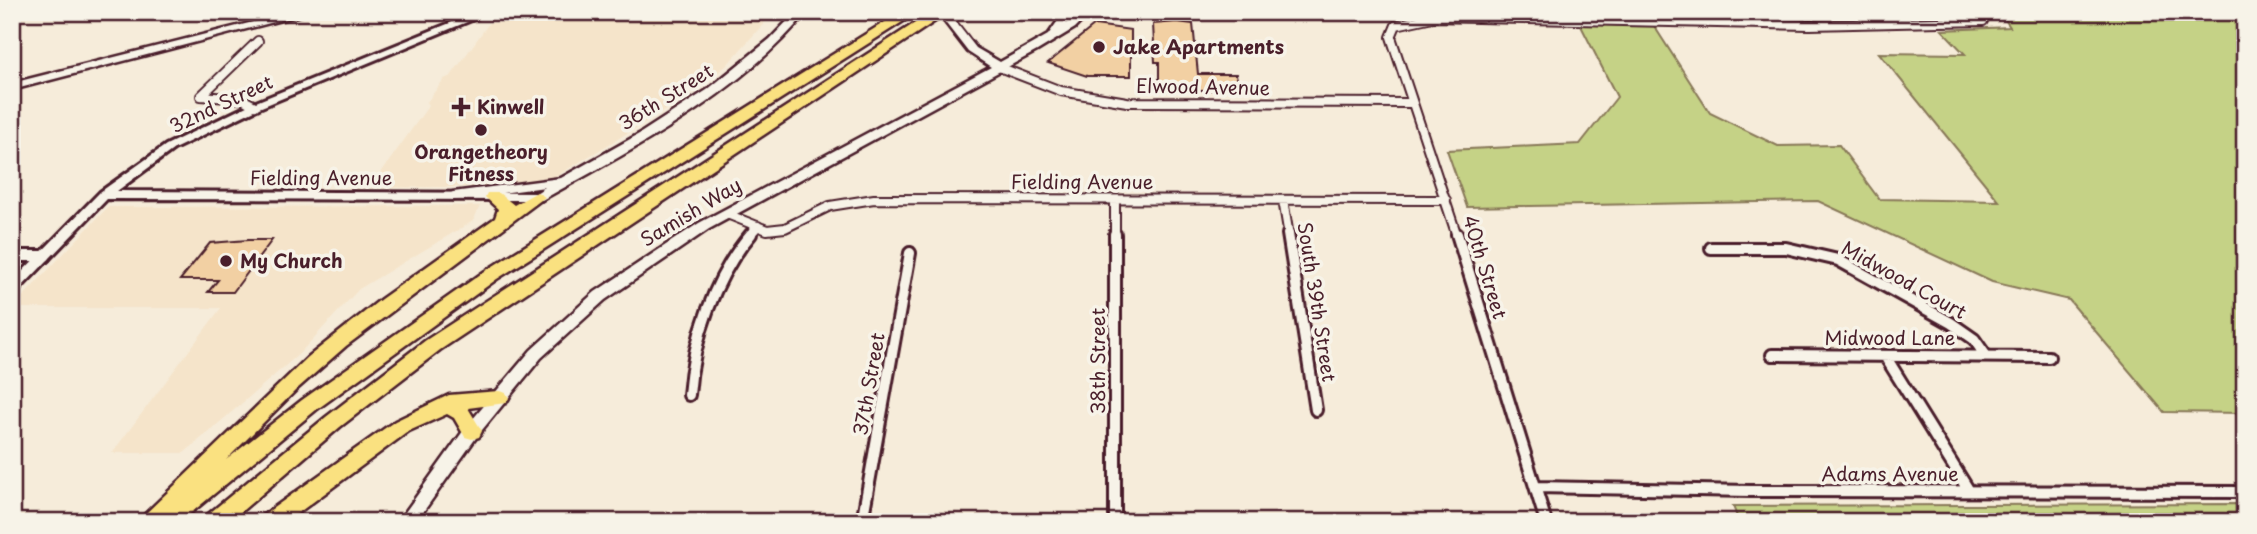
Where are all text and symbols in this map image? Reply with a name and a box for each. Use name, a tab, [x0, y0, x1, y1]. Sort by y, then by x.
place label: Jake Apartments	[1113, 32, 1284, 60]
marker: Jake Apartments	[1091, 39, 1107, 55]
street label: 36th Street	[613, 56, 718, 136]
street label: 32nd Street	[164, 67, 277, 139]
street label: Elwood Avenue	[1136, 71, 1270, 101]
place label: Kinwell	[477, 92, 544, 120]
marker: Kinwell	[451, 97, 471, 117]
marker: Orangetheory Fitness	[473, 122, 489, 138]
place label: Orangetheory Fitness	[414, 137, 548, 187]
street label: Fielding Avenue	[250, 163, 392, 191]
street label: Fielding Avenue	[1011, 167, 1153, 195]
street label: Samish Way	[635, 170, 746, 252]
street label: 40th Street	[1457, 211, 1515, 322]
street label: South 39th Street	[1292, 220, 1344, 384]
street label: Midwood Court	[1837, 233, 1972, 325]
place label: My Church	[240, 246, 343, 274]
marker: My Church	[218, 253, 234, 269]
street label: 38th Street	[1083, 308, 1111, 414]
street label: Midwood Lane	[1824, 323, 1956, 351]
street label: 37th Street	[845, 330, 891, 437]
street label: Adams Avenue	[1821, 459, 1959, 487]

